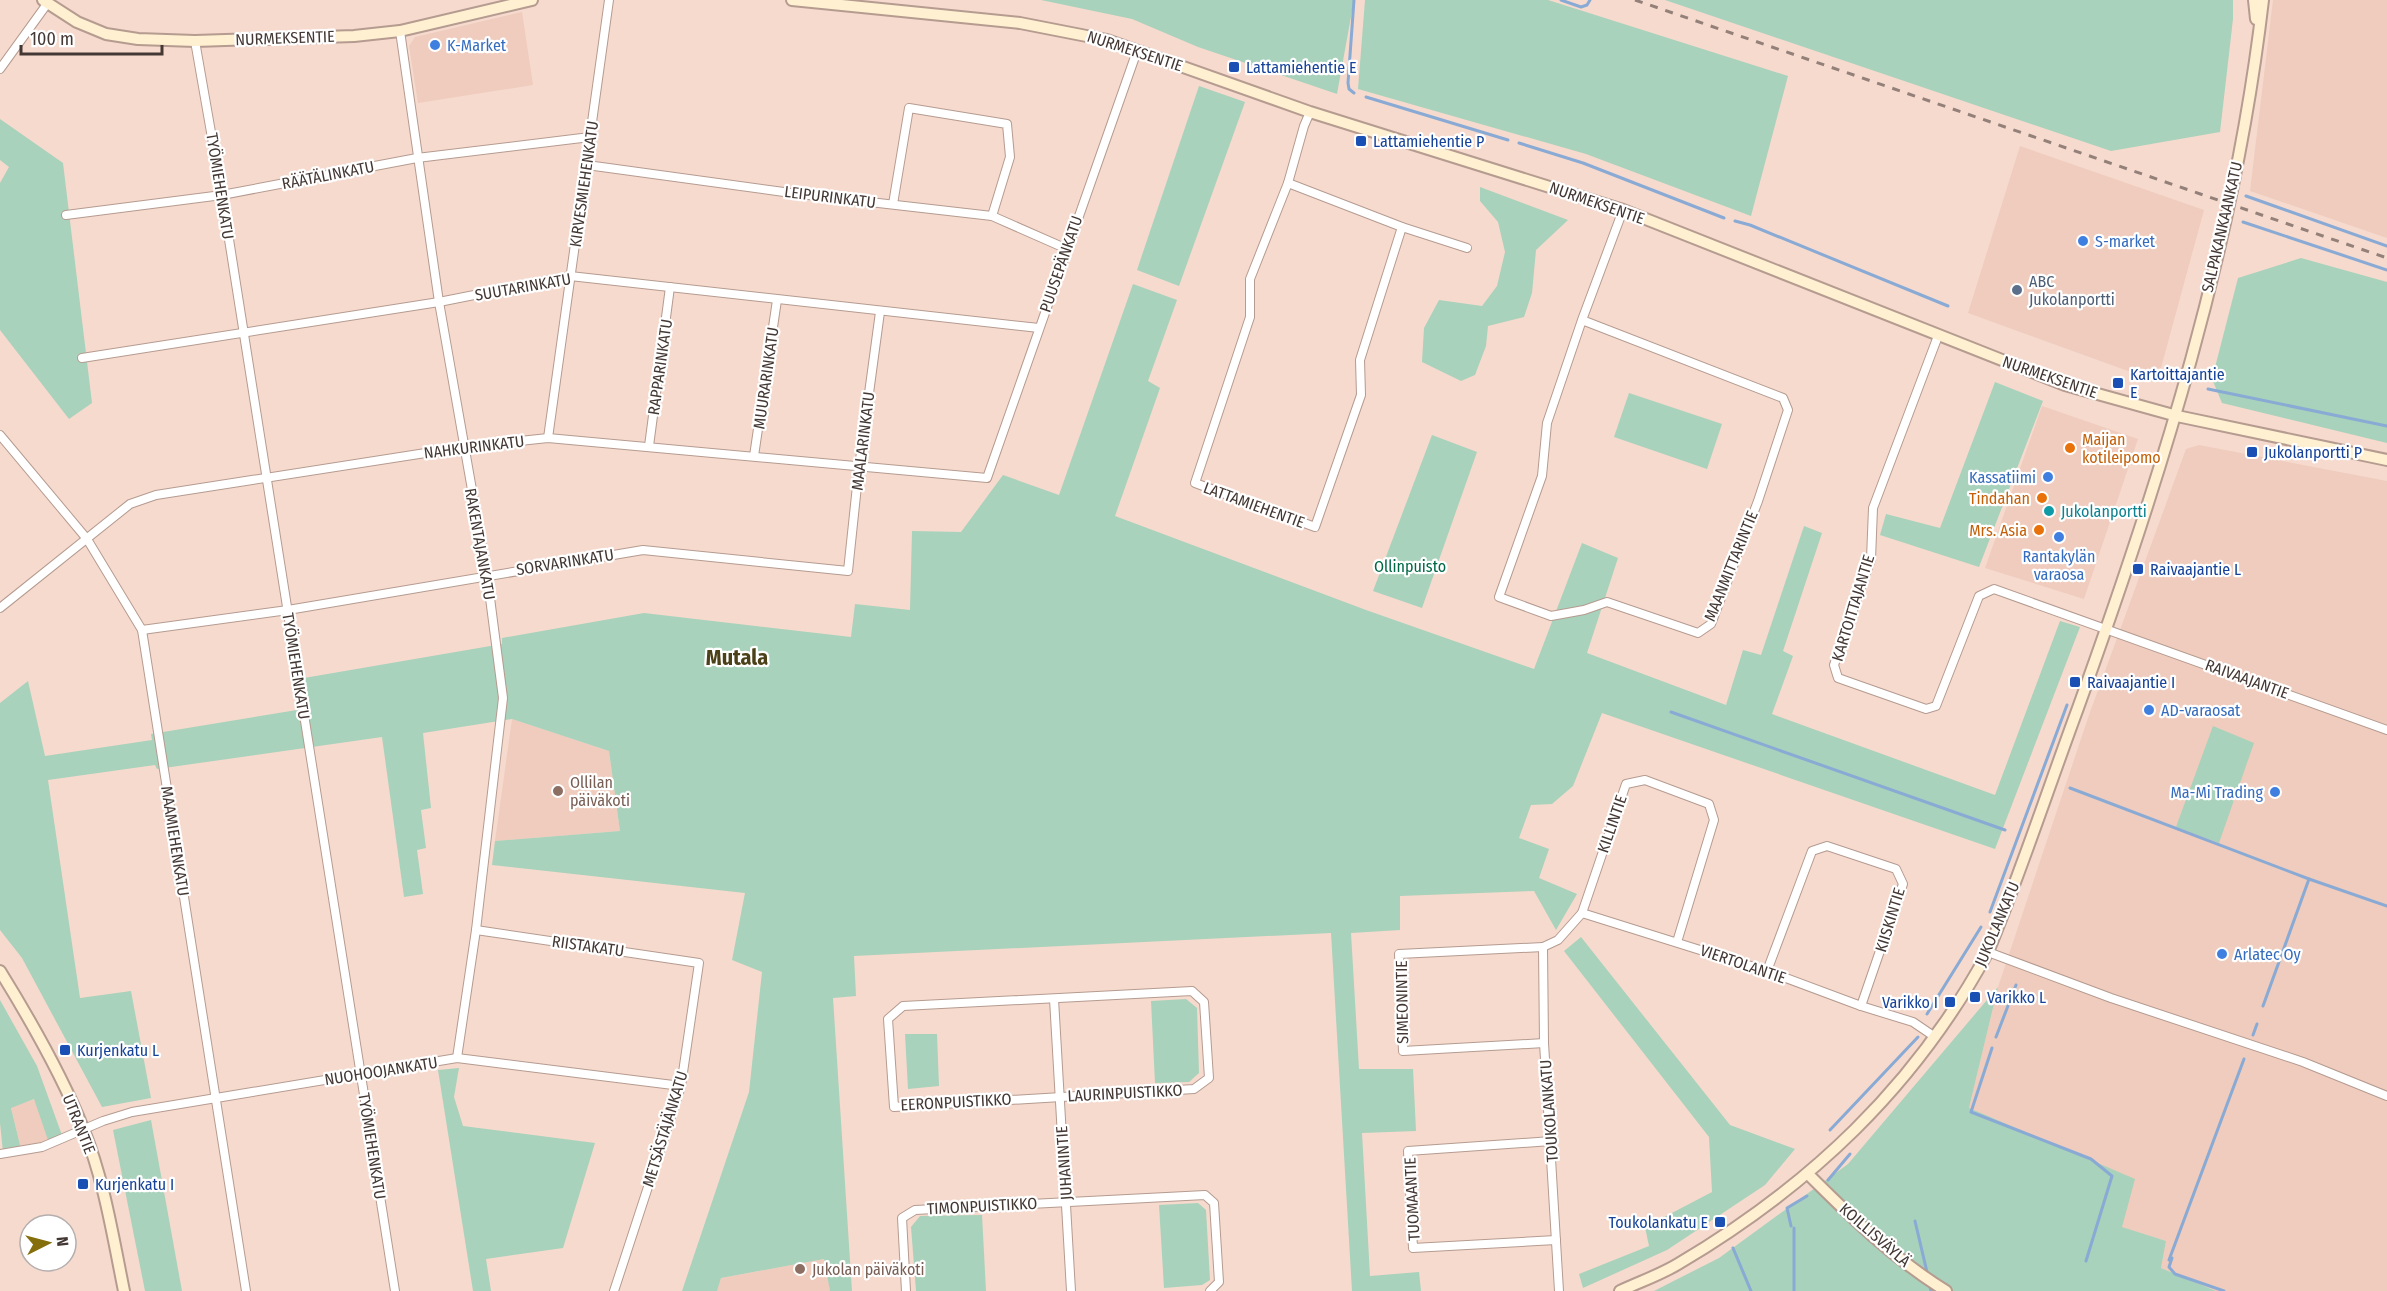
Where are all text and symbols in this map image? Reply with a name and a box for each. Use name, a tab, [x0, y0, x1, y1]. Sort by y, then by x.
scale bar	[21, 18, 162, 56]
street label: NURMEKSENTIE	[235, 27, 335, 49]
street label: NURMEKSENTIE	[1085, 27, 1185, 75]
text: 100 m	[30, 28, 74, 50]
place label: K-Market	[447, 36, 507, 55]
marker: K-Market	[428, 38, 442, 52]
place label: Lattamiehentie E	[1246, 58, 1356, 77]
marker: Lattamiehentie E	[1227, 60, 1241, 74]
street label: KIRVESMIEHENKATU	[566, 120, 602, 248]
street label: TYÖMIEHENKATU	[202, 131, 238, 241]
place label: Lattamiehentie P	[1373, 132, 1484, 151]
marker: Lattamiehentie P	[1354, 134, 1368, 148]
street label: RÄÄTÄLINKATU	[280, 157, 376, 193]
street label: SALPAKANKAANKATU	[2198, 160, 2246, 294]
street label: NURMEKSENTIE	[1547, 178, 1647, 228]
street label: LEIPURINKATU	[783, 182, 877, 212]
street label: PUUSEPÄNKATU	[1036, 213, 1086, 315]
place label: S-market	[2095, 232, 2156, 251]
marker: S-market	[2076, 234, 2090, 248]
street label: SUUTARINKATU	[473, 269, 573, 305]
place label: ABC Jukolanportti	[2029, 272, 2115, 309]
marker: ABC Jukolanportti	[2010, 283, 2024, 297]
street label: RAPPARINKATU	[644, 318, 676, 416]
street label: MUURARINKATU	[749, 326, 783, 430]
street label: NURMEKSENTIE	[2000, 352, 2100, 402]
place label: Kartoittajantie E	[2130, 365, 2225, 402]
marker: Kartoittajantie E	[2111, 376, 2125, 390]
street label: MAALARINKATU	[848, 391, 878, 491]
place label: Maijan kotileipomo	[2082, 430, 2161, 467]
street label: NAHKURINKATU	[423, 431, 525, 463]
marker: Maijan kotileipomo	[2063, 441, 2077, 455]
place label: Jukolanportti P	[2264, 443, 2362, 462]
marker: Jukolanportti P	[2245, 445, 2259, 459]
place label: Kassatiimi	[1969, 468, 2036, 487]
marker: Kassatiimi	[2041, 470, 2055, 484]
street label: LATTAMIEHENTIE	[1201, 478, 1307, 532]
street label: RAKENTAJANKATU	[461, 487, 499, 601]
place label: Tindahan	[1969, 489, 2030, 508]
marker: Tindahan	[2035, 491, 2049, 505]
place label: Jukolanportti	[2061, 502, 2147, 521]
marker: Jukolanportti	[2042, 504, 2056, 518]
street label: MAANMITTARINTIE	[1700, 508, 1762, 624]
place label: Mrs. Asia	[1969, 521, 2027, 540]
marker: Mrs. Asia	[2032, 523, 2046, 537]
marker: Rantakylän varaosa	[2052, 530, 2066, 544]
street label: SORVARINKATU	[515, 545, 615, 579]
place label: Rantakylän varaosa	[2023, 547, 2095, 584]
street label: KARTOITTAJANTIE	[1828, 552, 1878, 664]
park label: Ollinpuisto	[1374, 557, 1446, 576]
place label: Raivaajantie L	[2150, 560, 2241, 579]
marker: Raivaajantie L	[2131, 562, 2145, 576]
street label: TYÖMIEHENKATU	[278, 611, 314, 721]
district label: Mutala	[706, 644, 768, 671]
street label: RAIVAAJANTIE	[2203, 655, 2291, 703]
place label: Raivaajantie I	[2087, 673, 2175, 692]
marker: Raivaajantie I	[2068, 675, 2082, 689]
place label: AD-varaosat	[2161, 701, 2241, 720]
marker: AD-varaosat	[2142, 703, 2156, 717]
place label: Ollilan päiväkoti	[570, 773, 630, 810]
place label: Ma-Mi Trading	[2170, 783, 2263, 802]
marker: Ollilan päiväkoti	[551, 784, 565, 798]
street label: MAAMIEHENKATU	[157, 785, 193, 897]
marker: Ma-Mi Trading	[2268, 785, 2282, 799]
street label: KILLINTIE	[1593, 793, 1631, 855]
street label: JUKOLANKATU	[1971, 879, 2023, 969]
street label: KIISKINTIE	[1871, 886, 1909, 954]
street label: RIISTAKATU	[551, 932, 625, 960]
street label: VIERTOLANTIE	[1698, 940, 1788, 988]
place label: Arlatec Oy	[2234, 945, 2302, 964]
marker: Arlatec Oy	[2215, 947, 2229, 961]
street label: SIMEONINTIE	[1392, 960, 1412, 1044]
place label: Varikko L	[1987, 988, 2046, 1007]
marker: Varikko L	[1968, 990, 1982, 1004]
place label: Varikko I	[1882, 993, 1938, 1012]
marker: Varikko I	[1943, 995, 1957, 1009]
place label: Kurjenkatu L	[77, 1041, 159, 1060]
marker: Kurjenkatu L	[58, 1043, 72, 1057]
street label: NUOHOOJANKATU	[323, 1053, 439, 1089]
street label: TOUKOLANKATU	[1536, 1059, 1562, 1163]
street label: METSÄSTÄJÄNKATU	[638, 1069, 692, 1189]
street label: LAURINPUISTIKKO	[1067, 1080, 1183, 1106]
street label: EERONPUISTIKKO	[900, 1090, 1012, 1114]
street label: UTRANTIE	[58, 1091, 100, 1157]
street label: TYÖMIEHENKATU	[354, 1091, 390, 1201]
street label: JUHANINTIE	[1052, 1125, 1076, 1201]
street label: TUOMAANTIE	[1400, 1157, 1424, 1241]
place label: Kurjenkatu I	[95, 1175, 174, 1194]
marker: Kurjenkatu I	[76, 1177, 90, 1191]
street label: TIMONPUISTIKKO	[926, 1194, 1038, 1218]
street label: KOILLISVÄYLÄ	[1836, 1199, 1915, 1271]
north arrow	[18, 1213, 78, 1273]
place label: Toukolankatu E	[1609, 1213, 1708, 1232]
marker: Toukolankatu E	[1713, 1215, 1727, 1229]
text: N	[52, 1236, 72, 1247]
place label: Jukolan päiväkoti	[812, 1260, 925, 1279]
marker: Jukolan päiväkoti	[793, 1262, 807, 1276]

